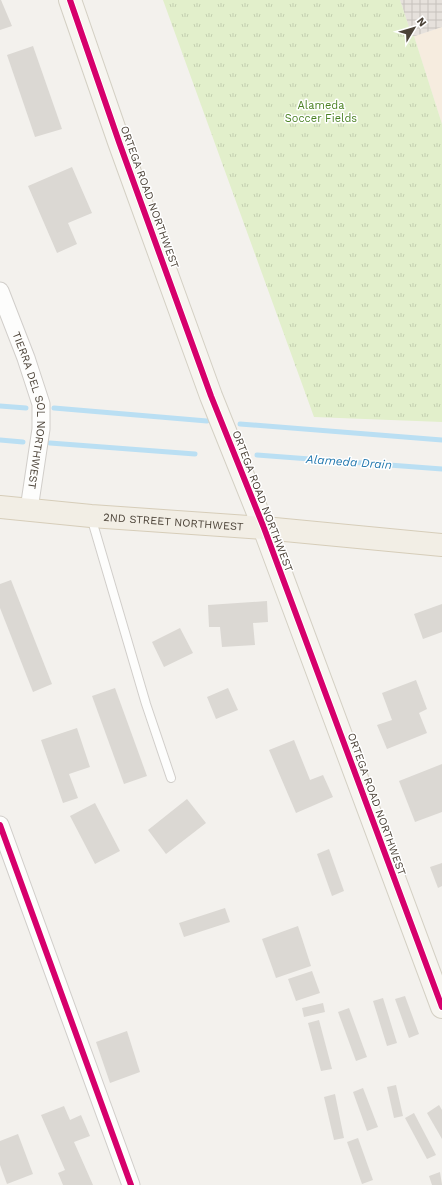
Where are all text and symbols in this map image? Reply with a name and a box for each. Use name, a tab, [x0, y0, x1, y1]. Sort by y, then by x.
north arrow	[394, 8, 434, 48]
text: N	[414, 15, 429, 29]
park label: Alameda Soccer Fields	[285, 99, 357, 125]
street label: ORTEGA ROAD NORTHWEST	[118, 124, 182, 270]
street label: TIERRA DEL SOL NORTHWEST	[9, 330, 47, 490]
street label: ORTEGA ROAD NORTHWEST	[229, 429, 296, 574]
water label: Alameda Drain	[305, 452, 392, 472]
street label: 2ND STREET NORTHWEST	[103, 511, 244, 534]
street label: ORTEGA ROAD NORTHWEST	[345, 731, 409, 877]

